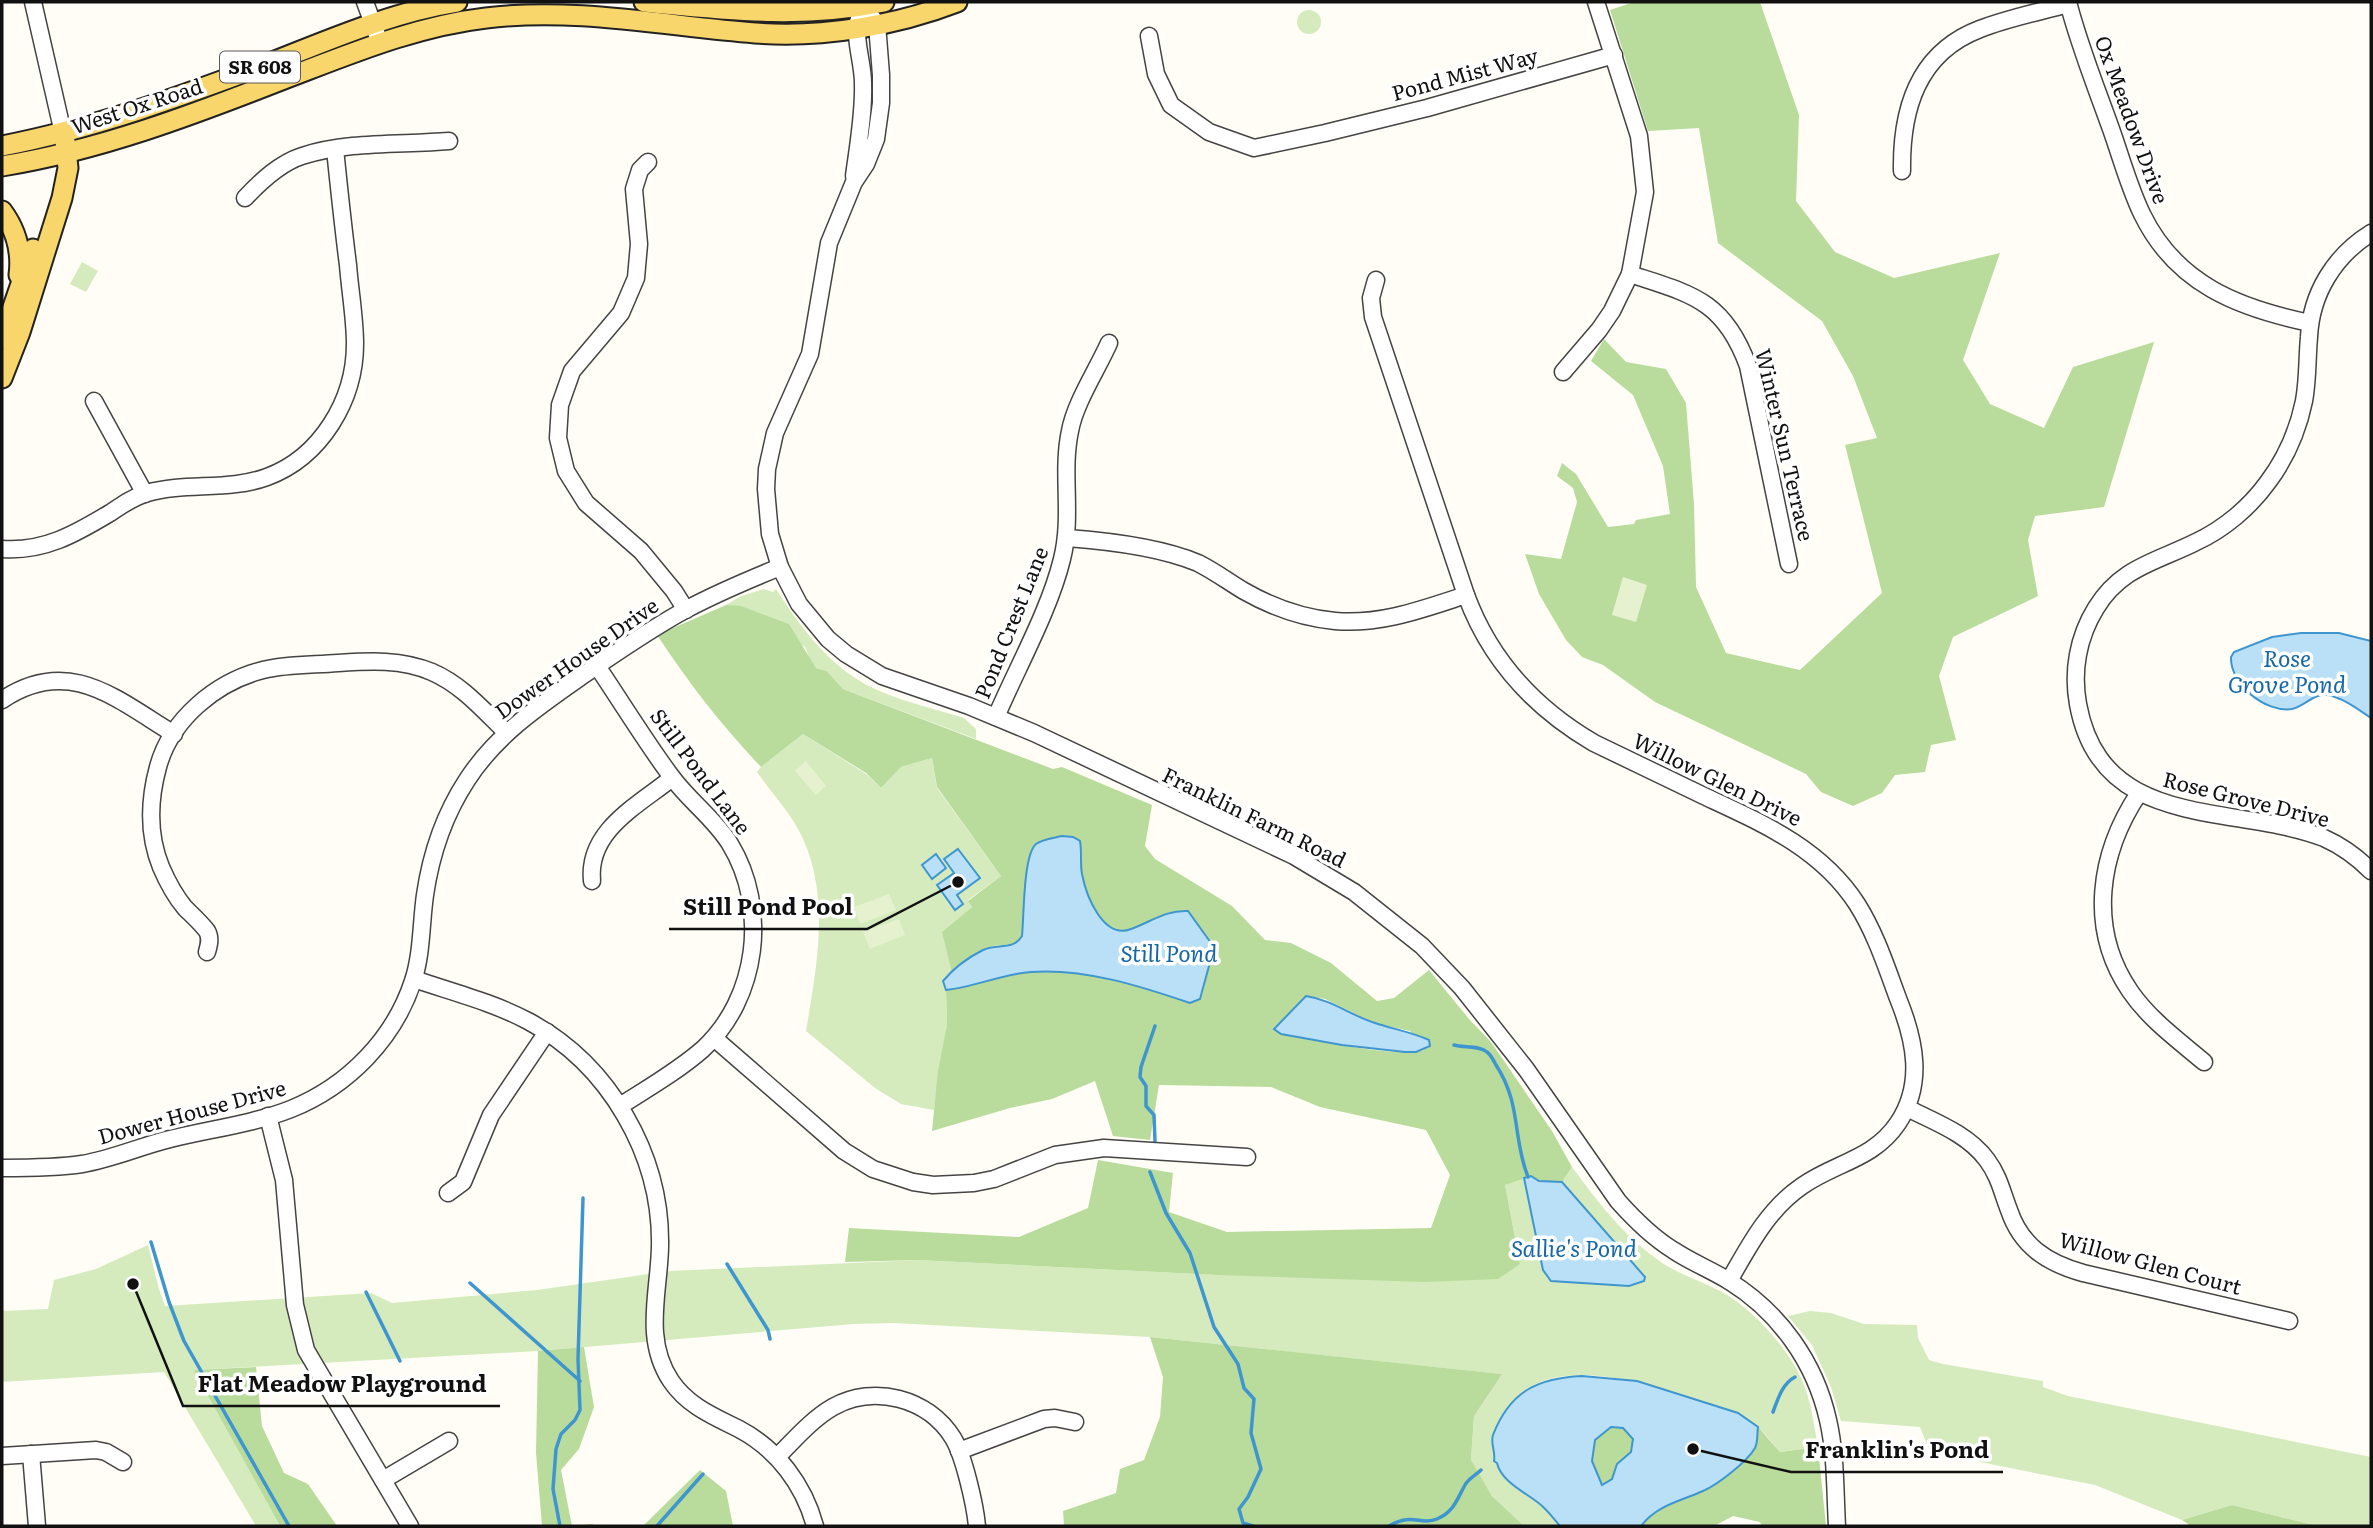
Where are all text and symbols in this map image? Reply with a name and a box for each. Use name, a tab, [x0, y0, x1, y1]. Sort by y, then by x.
street label: Ox Meadow Drive	[2089, 31, 2178, 208]
street label: Pond Mist Way	[1388, 38, 1542, 107]
road number: SR 608	[220, 52, 300, 82]
street label: West Ox Road	[66, 69, 206, 140]
street label: Winter Sun Terrace	[1749, 345, 1824, 544]
street label: Pond Crest Lane	[965, 541, 1054, 703]
street label: Dower House Drive	[487, 589, 664, 725]
water label: Rose Grove Pond	[2228, 640, 2347, 700]
street label: Still Pond Lane	[644, 701, 760, 840]
street label: Willow Glen Drive	[1628, 723, 1808, 832]
street label: Franklin Farm Road	[1158, 758, 1352, 874]
street label: Rose Grove Drive	[2160, 762, 2333, 833]
callout: Still Pond Pool	[669, 885, 867, 929]
text: Still Pond Pool	[683, 888, 853, 922]
water label: Still Pond	[1121, 935, 1218, 969]
street label: Dower House Drive	[94, 1071, 289, 1151]
street label: Willow Glen Court	[2056, 1222, 2246, 1301]
water label: Sallie's Pond	[1511, 1230, 1638, 1264]
callout: Flat Meadow Playground	[183, 1362, 500, 1406]
text: Flat Meadow Playground	[197, 1365, 487, 1399]
callout: Franklin's Pond	[1791, 1428, 2003, 1472]
text: Franklin's Pond	[1805, 1431, 1989, 1465]

